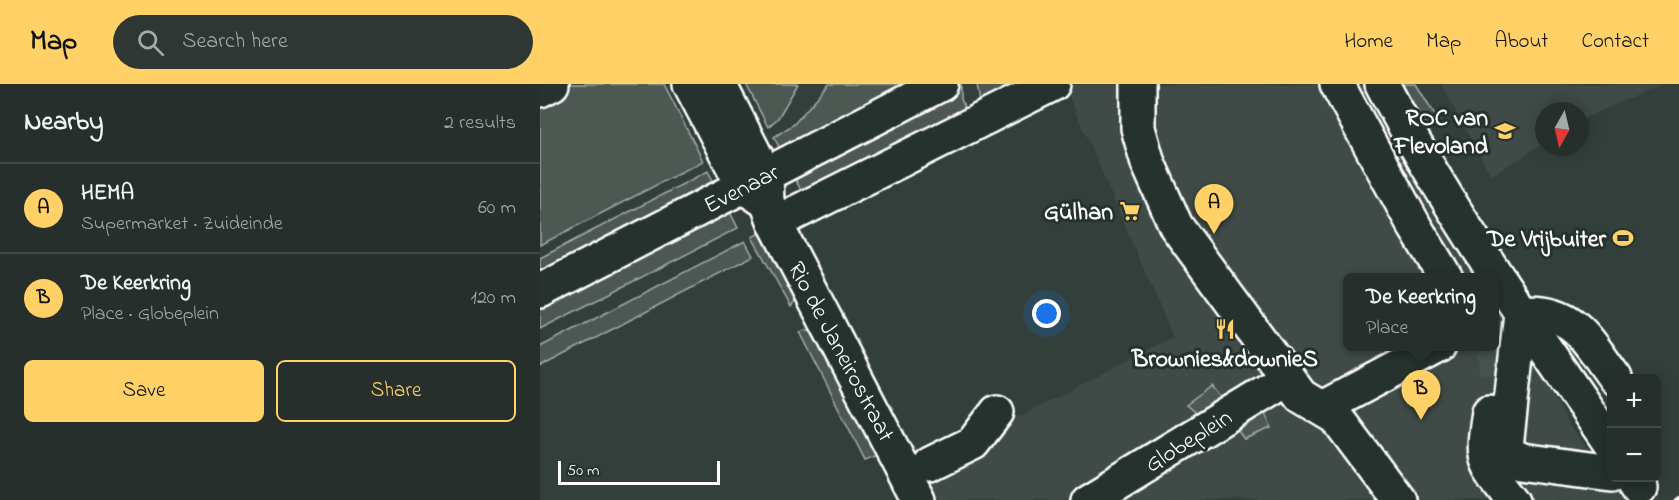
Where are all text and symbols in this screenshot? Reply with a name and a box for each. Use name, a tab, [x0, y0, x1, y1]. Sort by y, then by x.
search box	[113, 15, 533, 69]
text: Map	[30, 22, 77, 63]
icon: search	[134, 26, 167, 59]
text: Search here	[182, 26, 288, 58]
text: Home	[1344, 27, 1393, 57]
text: Map	[1426, 27, 1461, 57]
text: About	[1494, 27, 1548, 57]
text: Contact	[1581, 27, 1649, 57]
place label: ROC van Flevoland	[1393, 102, 1489, 165]
north arrow	[1535, 102, 1589, 156]
text: Nearby	[24, 104, 103, 142]
text: 2 results	[444, 109, 516, 138]
school or university icon: ROC van Flevoland	[1493, 119, 1517, 143]
street label: Evenaar	[698, 156, 786, 224]
text: HEMA	[81, 178, 134, 210]
pin: A	[1194, 184, 1234, 234]
text: A	[37, 194, 50, 223]
text: 60 m	[478, 194, 516, 223]
place label: Gülhan	[1044, 196, 1113, 231]
supermarket icon: Gülhan	[1118, 199, 1142, 223]
text: Supermarket · Zuideinde	[81, 210, 283, 239]
place label: De Vrijbuiter	[1486, 223, 1607, 258]
sports icon: De Vrijbuiter	[1611, 226, 1635, 250]
street label: Rio de Janeirostraat	[778, 256, 902, 448]
text: De Keerkring	[81, 268, 191, 300]
popup	[1343, 273, 1499, 351]
text: De Keerkring	[1366, 282, 1476, 314]
text: B	[37, 284, 50, 313]
text: 120 m	[471, 284, 516, 313]
your location	[1032, 299, 1061, 328]
text: Place · Globeplein	[81, 300, 219, 329]
text: Place	[1366, 314, 1408, 343]
restaurant icon: Brownies&downieS	[1213, 317, 1237, 341]
place label: Brownies&downieS	[1131, 343, 1318, 378]
button: Save	[24, 360, 264, 422]
button: Share	[276, 360, 516, 422]
pin: B	[1402, 370, 1440, 420]
map controls	[1607, 374, 1661, 482]
button: +	[1607, 374, 1661, 428]
street label: Globeplein	[1139, 401, 1240, 483]
button: −	[1607, 428, 1661, 482]
scale bar	[558, 458, 720, 486]
text: 50 m	[567, 459, 599, 483]

